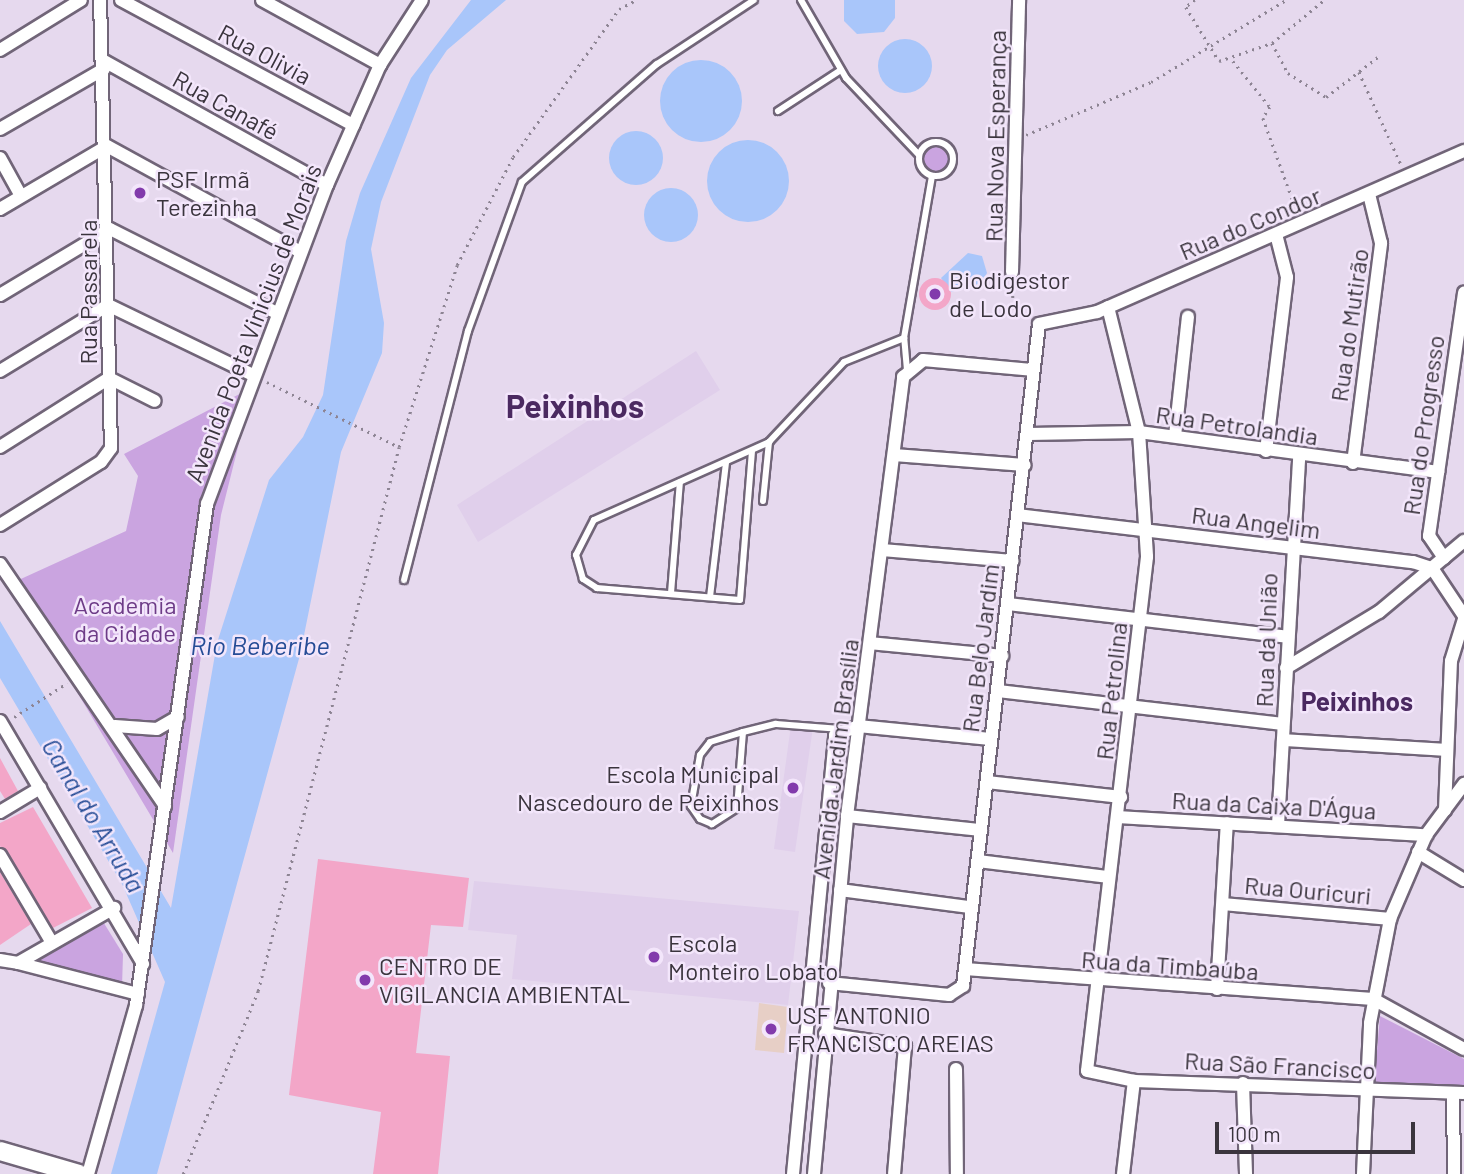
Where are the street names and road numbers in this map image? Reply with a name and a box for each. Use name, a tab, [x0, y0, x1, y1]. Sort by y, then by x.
street label: Rua Olivia	[214, 18, 316, 90]
street label: Rua Nova Esperança	[979, 30, 1011, 242]
street label: Rua Canafé	[168, 64, 284, 146]
street label: Avenida Poeta Vinicius de Morais	[179, 160, 327, 486]
street label: Rua do Condor	[1175, 180, 1325, 266]
street label: Rua Passarela	[74, 219, 102, 365]
street label: Rua do Mutirão	[1324, 247, 1374, 403]
street label: Rua do Progresso	[1396, 333, 1450, 517]
street label: Rua Petrolandia	[1154, 399, 1320, 451]
street label: Rua Angelim	[1190, 500, 1322, 544]
street label: Rua Belo Jardim	[955, 562, 1005, 734]
street label: Rua da União	[1249, 572, 1283, 708]
street label: Rua Petrolina	[1089, 621, 1133, 761]
street label: Avenida Jardim Brasília	[806, 637, 864, 881]
street label: Rua da Caixa D'Água	[1171, 785, 1377, 825]
street label: Rua Ouricuri	[1243, 870, 1373, 910]
street label: Rua da Timbaúba	[1080, 944, 1260, 986]
street label: Rua São Francisco	[1184, 1046, 1376, 1084]

